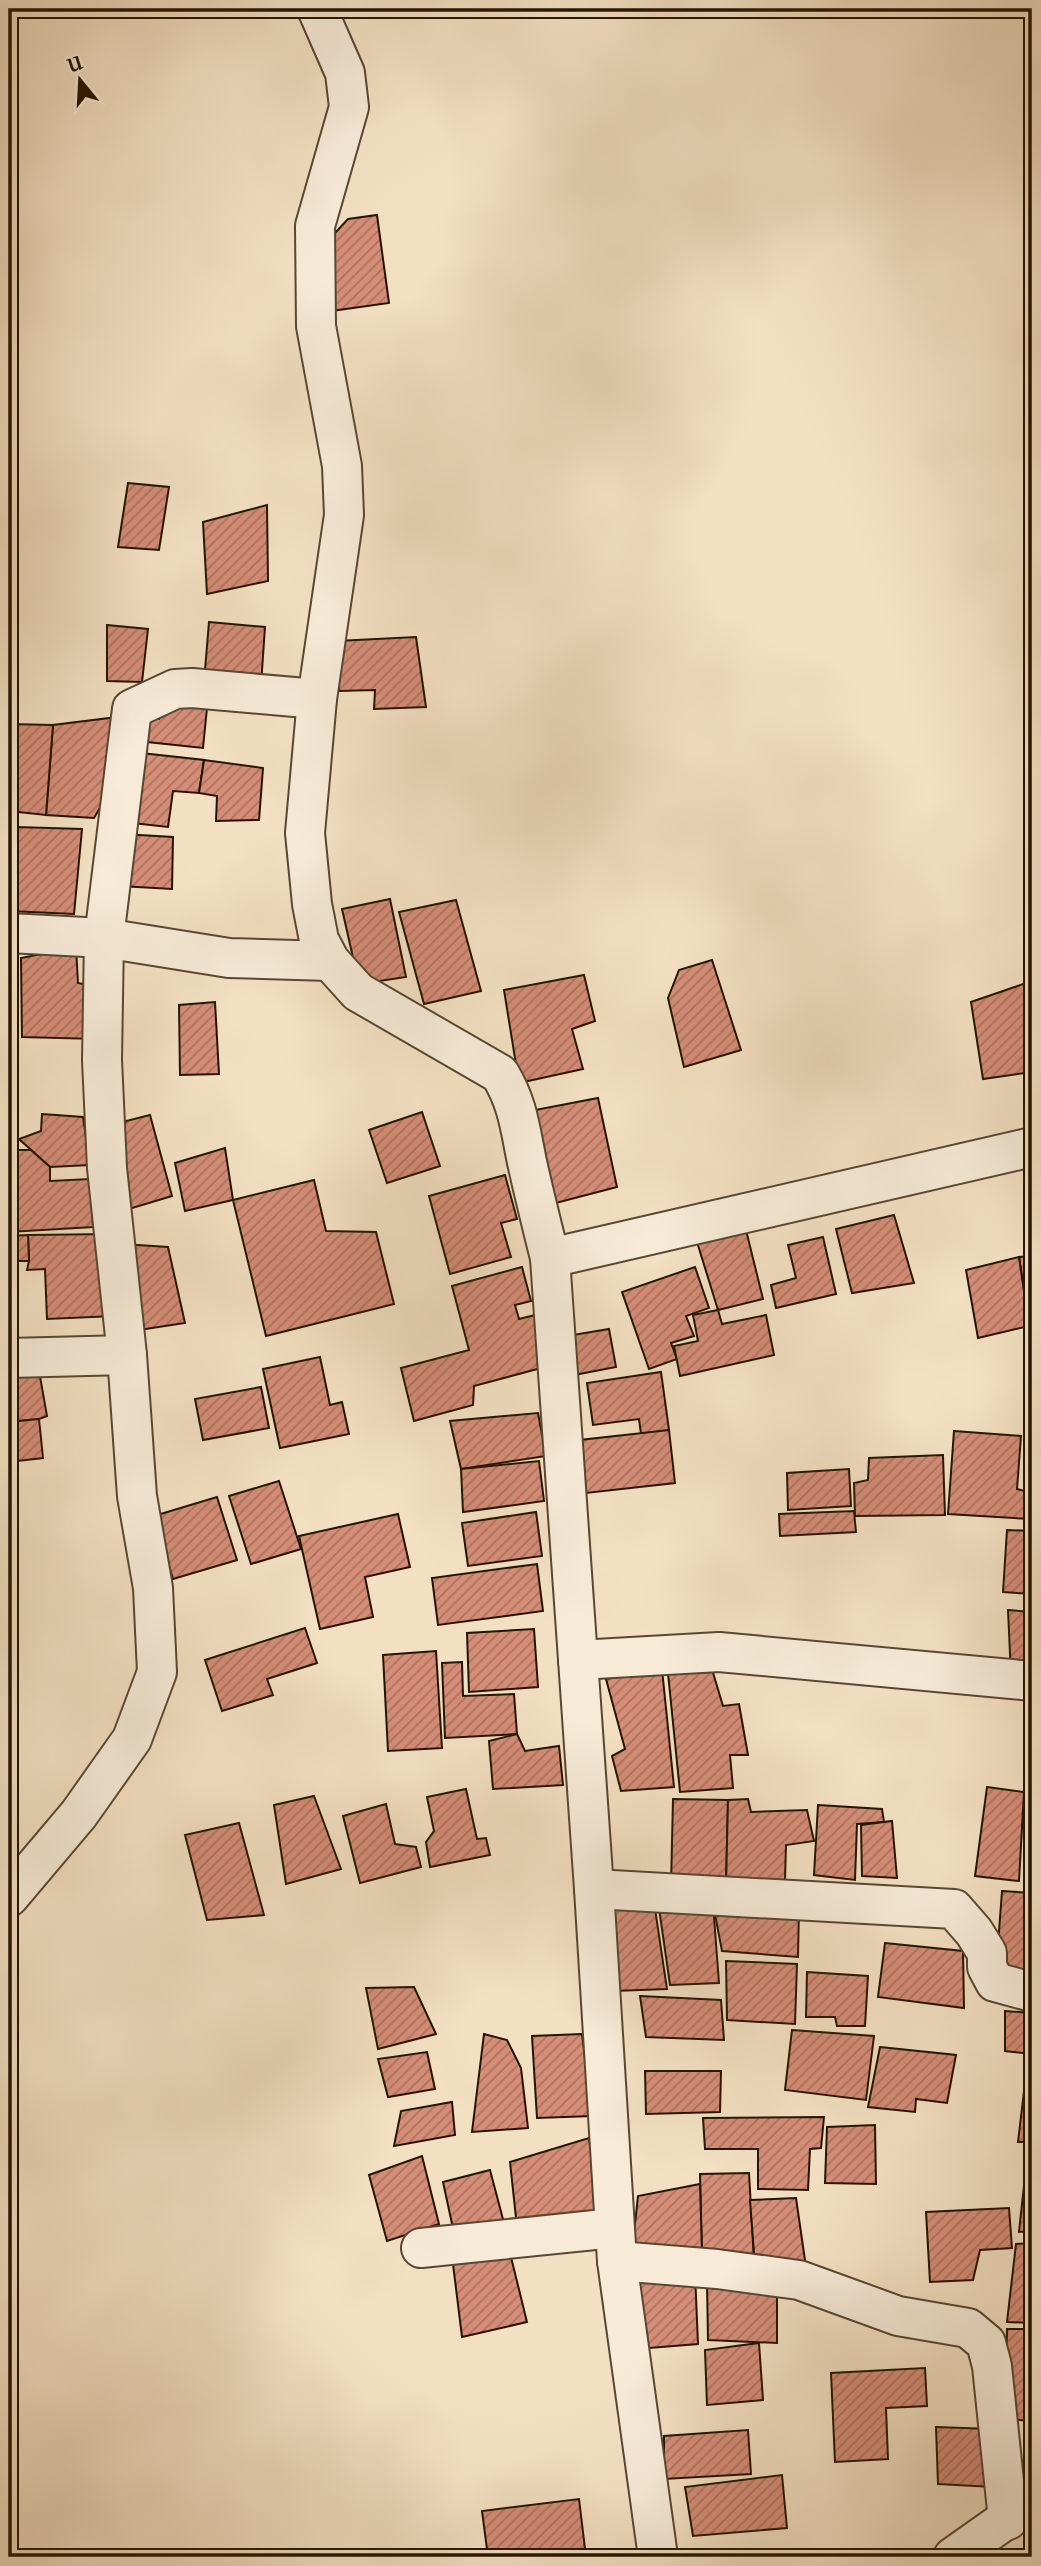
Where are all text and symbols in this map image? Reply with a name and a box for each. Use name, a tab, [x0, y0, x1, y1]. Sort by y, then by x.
north arrow	[46, 46, 116, 116]
text: U	[64, 52, 86, 78]

